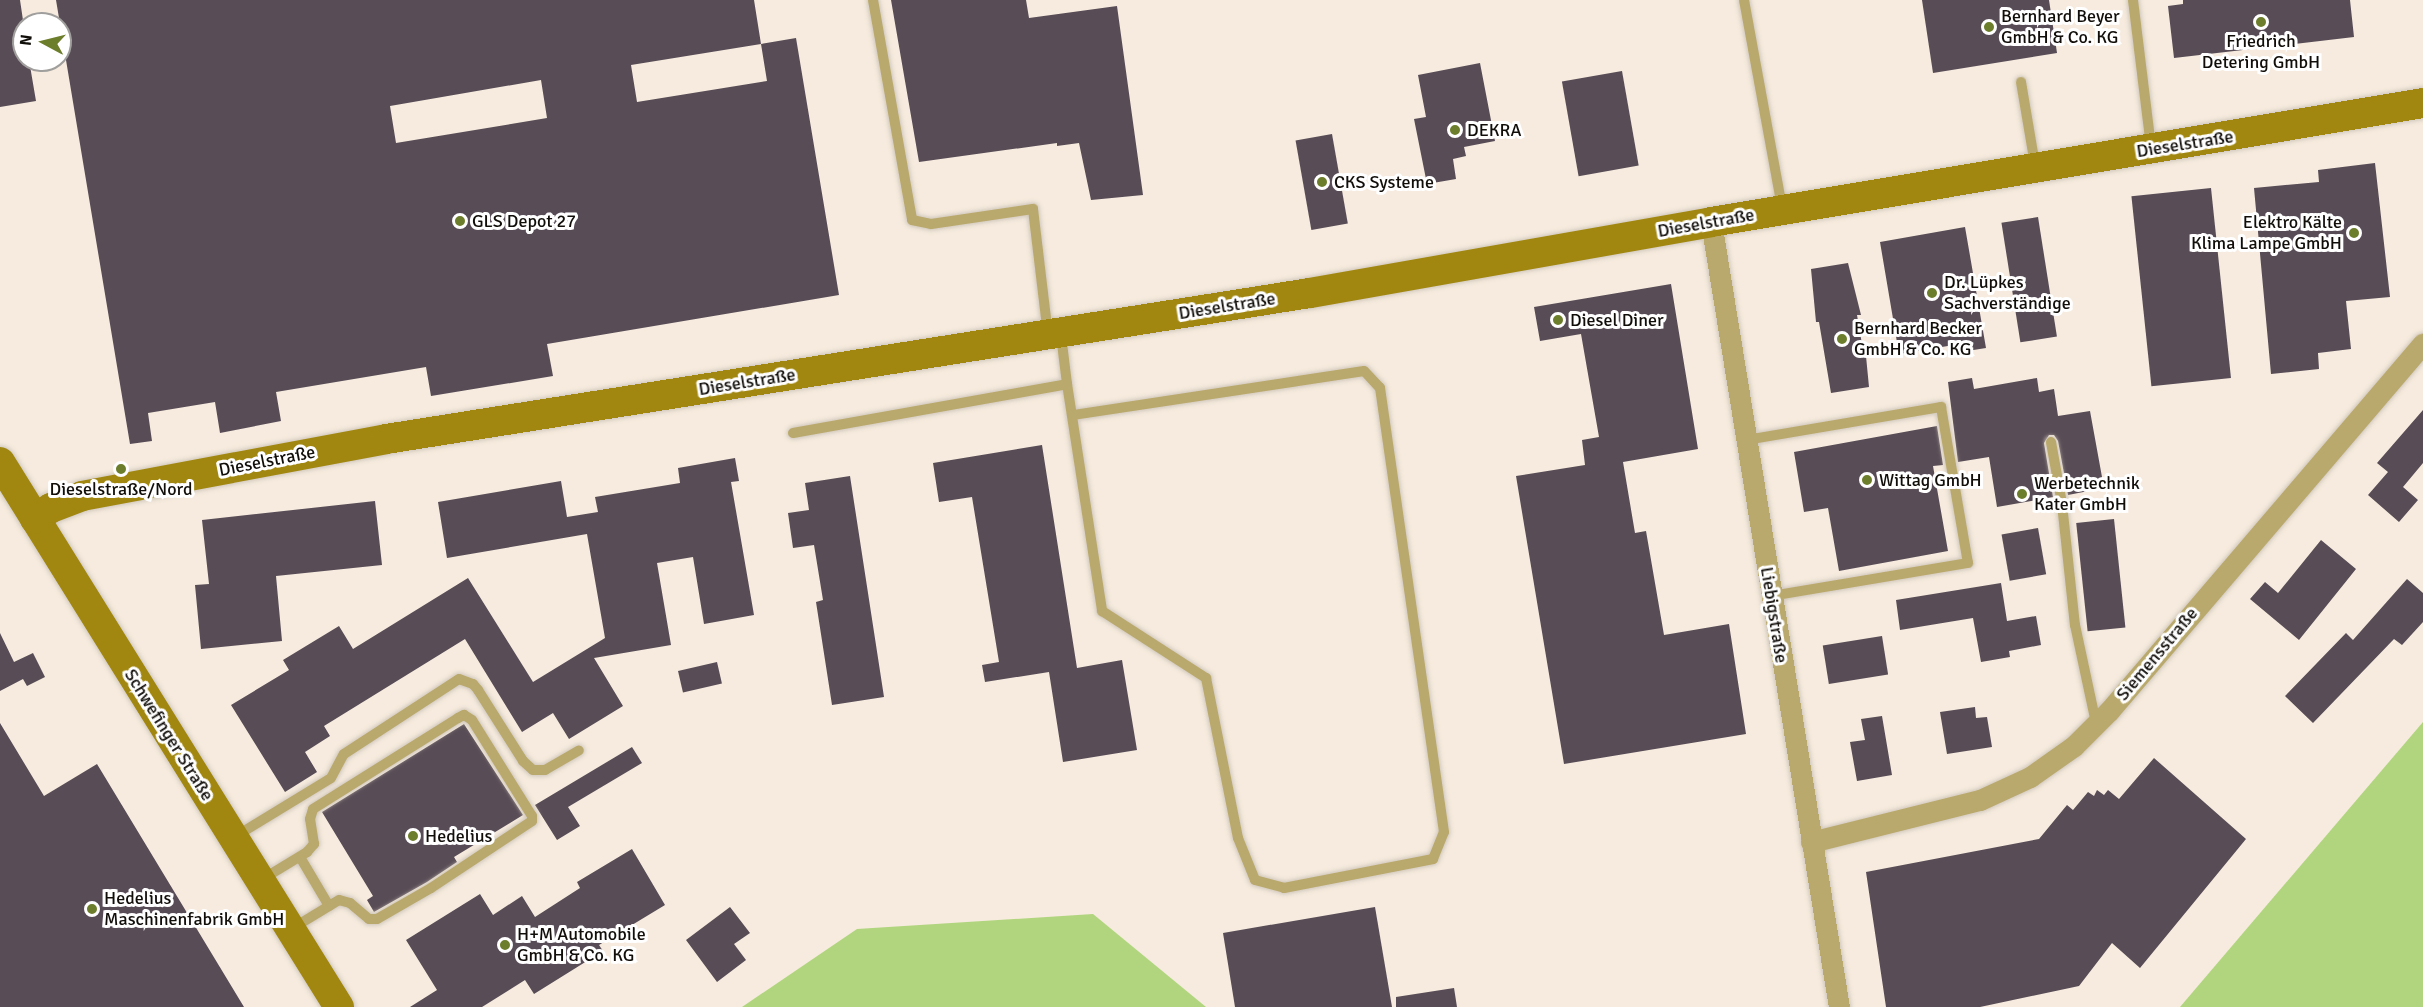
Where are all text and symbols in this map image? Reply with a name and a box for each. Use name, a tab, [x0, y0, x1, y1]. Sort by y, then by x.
place label: Bernhard Beyer GmbH & Co. KG	[2001, 6, 2120, 48]
north arrow	[12, 12, 72, 72]
marker: Friedrich Detering GmbH	[2254, 15, 2268, 29]
marker: Bernhard Beyer GmbH & Co. KG	[1982, 20, 1996, 34]
place label: Friedrich Detering GmbH	[2202, 31, 2320, 74]
text: N	[16, 33, 37, 47]
place label: DEKRA	[1467, 119, 1521, 141]
marker: DEKRA	[1448, 123, 1462, 137]
street label: Dieselstraße	[2135, 126, 2235, 162]
place label: CKS Systeme	[1334, 171, 1434, 193]
marker: CKS Systeme	[1315, 175, 1329, 189]
street label: Dieselstraße	[1656, 204, 1756, 242]
place label: GLS Depot 27	[472, 210, 576, 232]
place label: Elektro Kälte Klima Lampe GmbH	[2191, 212, 2342, 254]
marker: GLS Depot 27	[453, 214, 467, 228]
marker: Elektro Kälte Klima Lampe GmbH	[2347, 226, 2361, 240]
place label: Dr. Lüpkes Sachverständige	[1944, 272, 2071, 314]
marker: Dr. Lüpkes Sachverständige	[1925, 286, 1939, 300]
street label: Dieselstraße	[1177, 288, 1277, 324]
place label: Diesel Diner	[1570, 309, 1664, 331]
marker: Diesel Diner	[1551, 313, 1565, 327]
place label: Bernhard Becker GmbH & Co. KG	[1854, 318, 1982, 360]
marker: Bernhard Becker GmbH & Co. KG	[1835, 332, 1849, 346]
street label: Dieselstraße	[697, 364, 797, 400]
street label: Dieselstraße	[217, 441, 317, 481]
marker: Dieselstraße/Nord	[114, 462, 128, 476]
place label: Wittag GmbH	[1879, 469, 1982, 491]
marker: Wittag GmbH	[1860, 473, 1874, 487]
place label: Werbetechnik Kater GmbH	[2034, 473, 2140, 516]
place label: Dieselstraße/Nord	[50, 478, 192, 500]
marker: Werbetechnik Kater GmbH	[2015, 487, 2029, 501]
street label: Liebigstraße	[1756, 565, 1792, 665]
street label: Siemensstraße	[2112, 603, 2202, 705]
street label: Schwefinger Straße	[120, 665, 218, 805]
place label: Hedelius	[425, 825, 492, 847]
marker: Hedelius	[406, 829, 420, 843]
place label: Hedelius Maschinenfabrik GmbH	[104, 888, 284, 930]
marker: Hedelius Maschinenfabrik GmbH	[85, 902, 99, 916]
place label: H+M Automobile GmbH & Co. KG	[517, 924, 646, 966]
marker: H+M Automobile GmbH & Co. KG	[498, 938, 512, 952]

